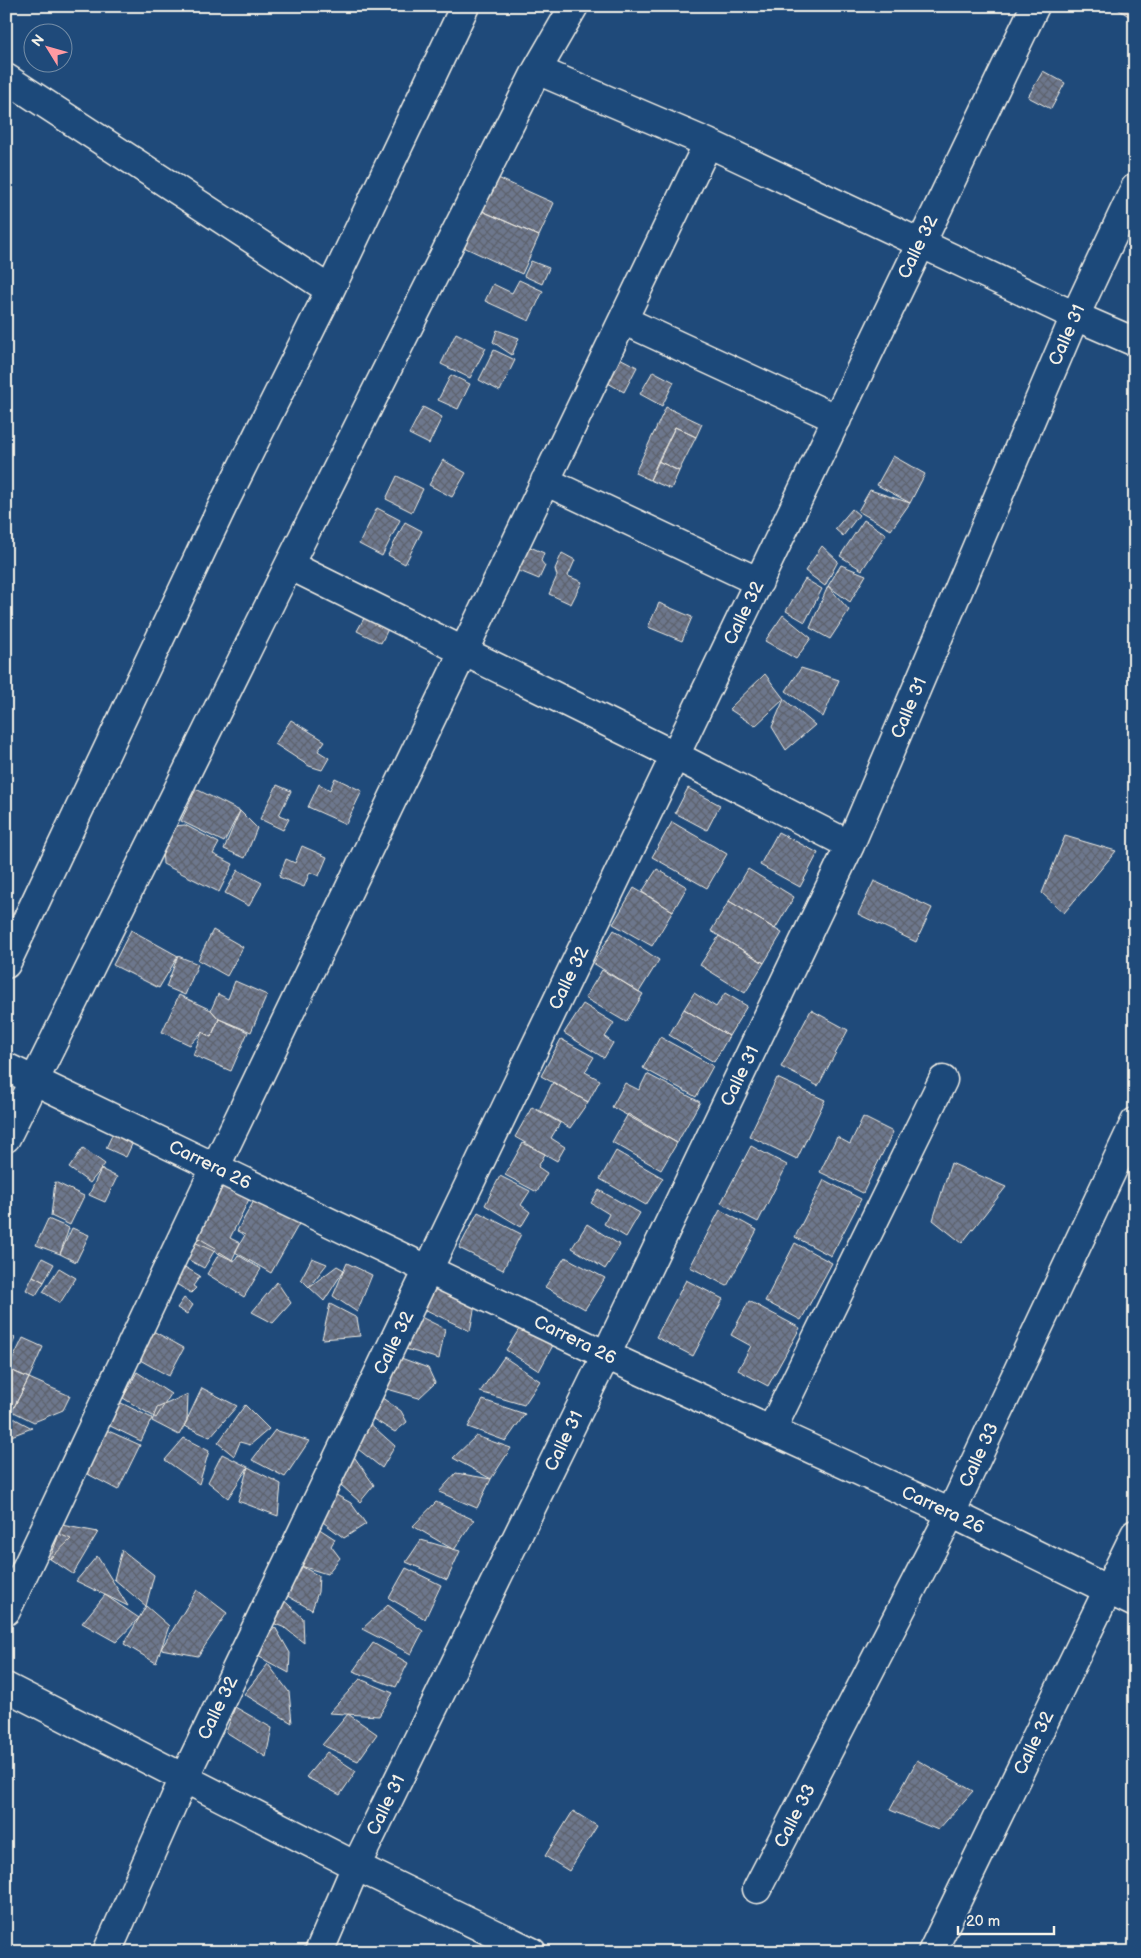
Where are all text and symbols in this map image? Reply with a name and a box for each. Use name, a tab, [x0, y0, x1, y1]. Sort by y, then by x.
north arrow	[22, 22, 72, 72]
text: N	[28, 31, 48, 50]
street label: Calle 32	[894, 211, 943, 282]
street label: Calle 31	[1044, 301, 1090, 369]
street label: Calle 32	[720, 577, 769, 648]
street label: Calle 31	[887, 674, 931, 742]
street label: Calle 32	[545, 942, 594, 1013]
street label: Calle 31	[716, 1042, 764, 1110]
street label: Carrera 26	[165, 1136, 255, 1194]
street label: Calle 32	[370, 1307, 419, 1378]
street label: Carrera 26	[530, 1311, 620, 1369]
street label: Calle 31	[540, 1407, 588, 1475]
street label: Calle 33	[955, 1419, 1003, 1491]
street label: Carrera 26	[898, 1482, 988, 1538]
street label: Calle 32	[194, 1672, 243, 1743]
street label: Calle 32	[1010, 1707, 1059, 1778]
street label: Calle 31	[362, 1771, 410, 1839]
street label: Calle 33	[770, 1781, 820, 1851]
scale bar	[958, 1903, 1055, 1935]
text: 20 m	[966, 1912, 1000, 1931]

